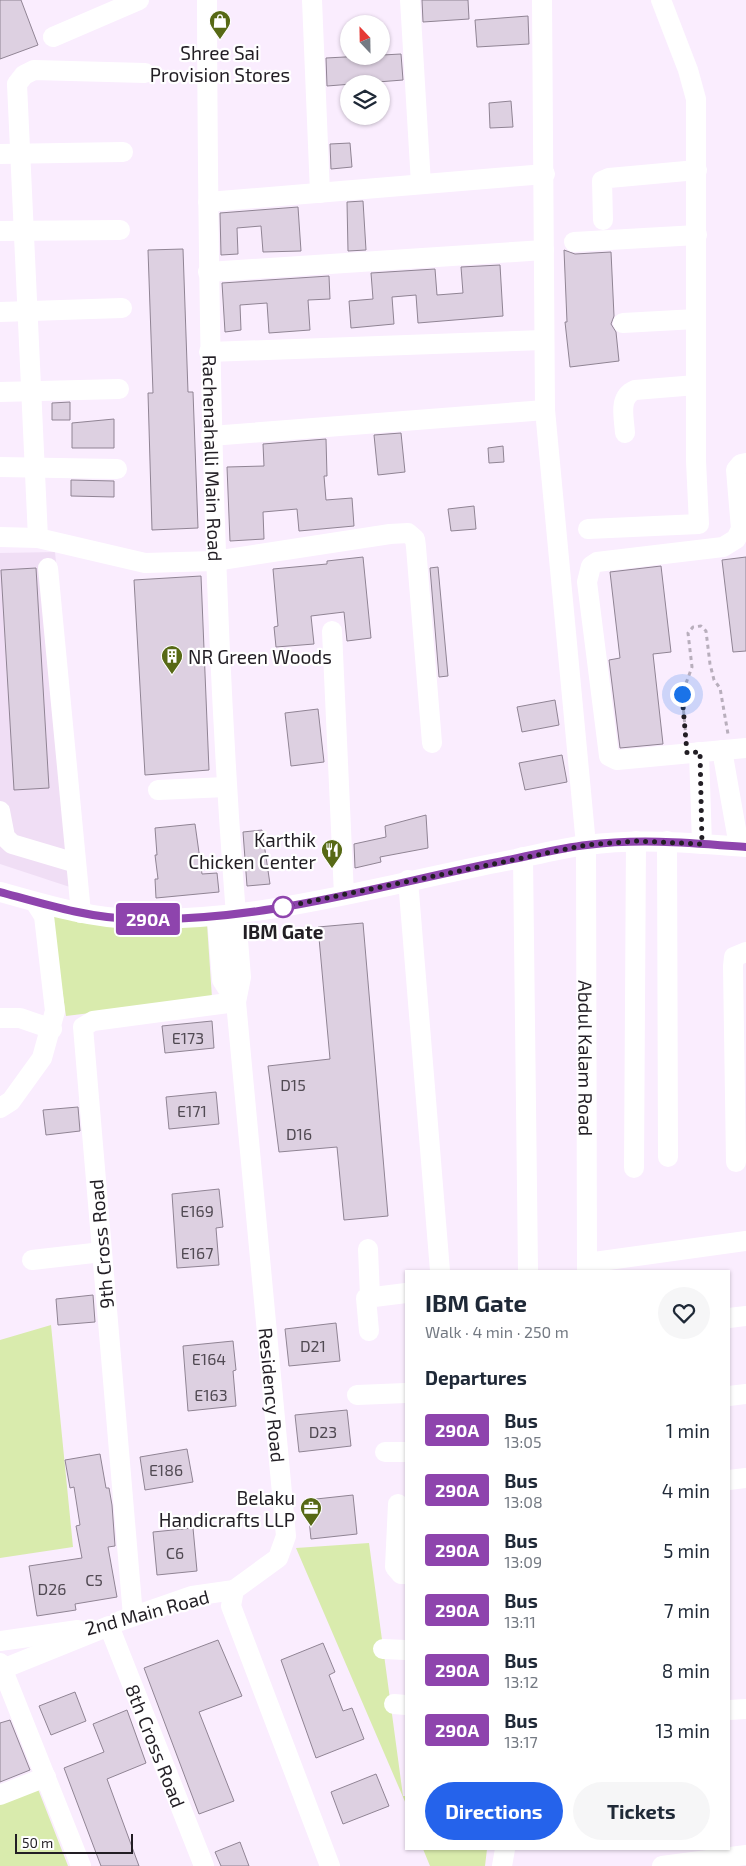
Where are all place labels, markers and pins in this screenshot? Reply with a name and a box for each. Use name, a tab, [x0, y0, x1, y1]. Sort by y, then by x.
shop icon: Shree Sai Provision Stores	[208, 9, 232, 40]
place label: Shree Sai Provision Stores	[150, 41, 290, 86]
building icon: NR Green Woods	[160, 644, 184, 675]
place label: NR Green Woods	[188, 645, 332, 668]
place label: Karthik Chicken Center	[188, 828, 316, 873]
restaurant icon: Karthik Chicken Center	[320, 838, 344, 869]
marker: IBM Gate	[272, 896, 294, 918]
place label: IBM Gate	[243, 920, 324, 943]
place label: Belaku Handicrafts LLP	[159, 1486, 295, 1531]
office icon: Belaku Handicrafts LLP	[299, 1496, 323, 1527]

